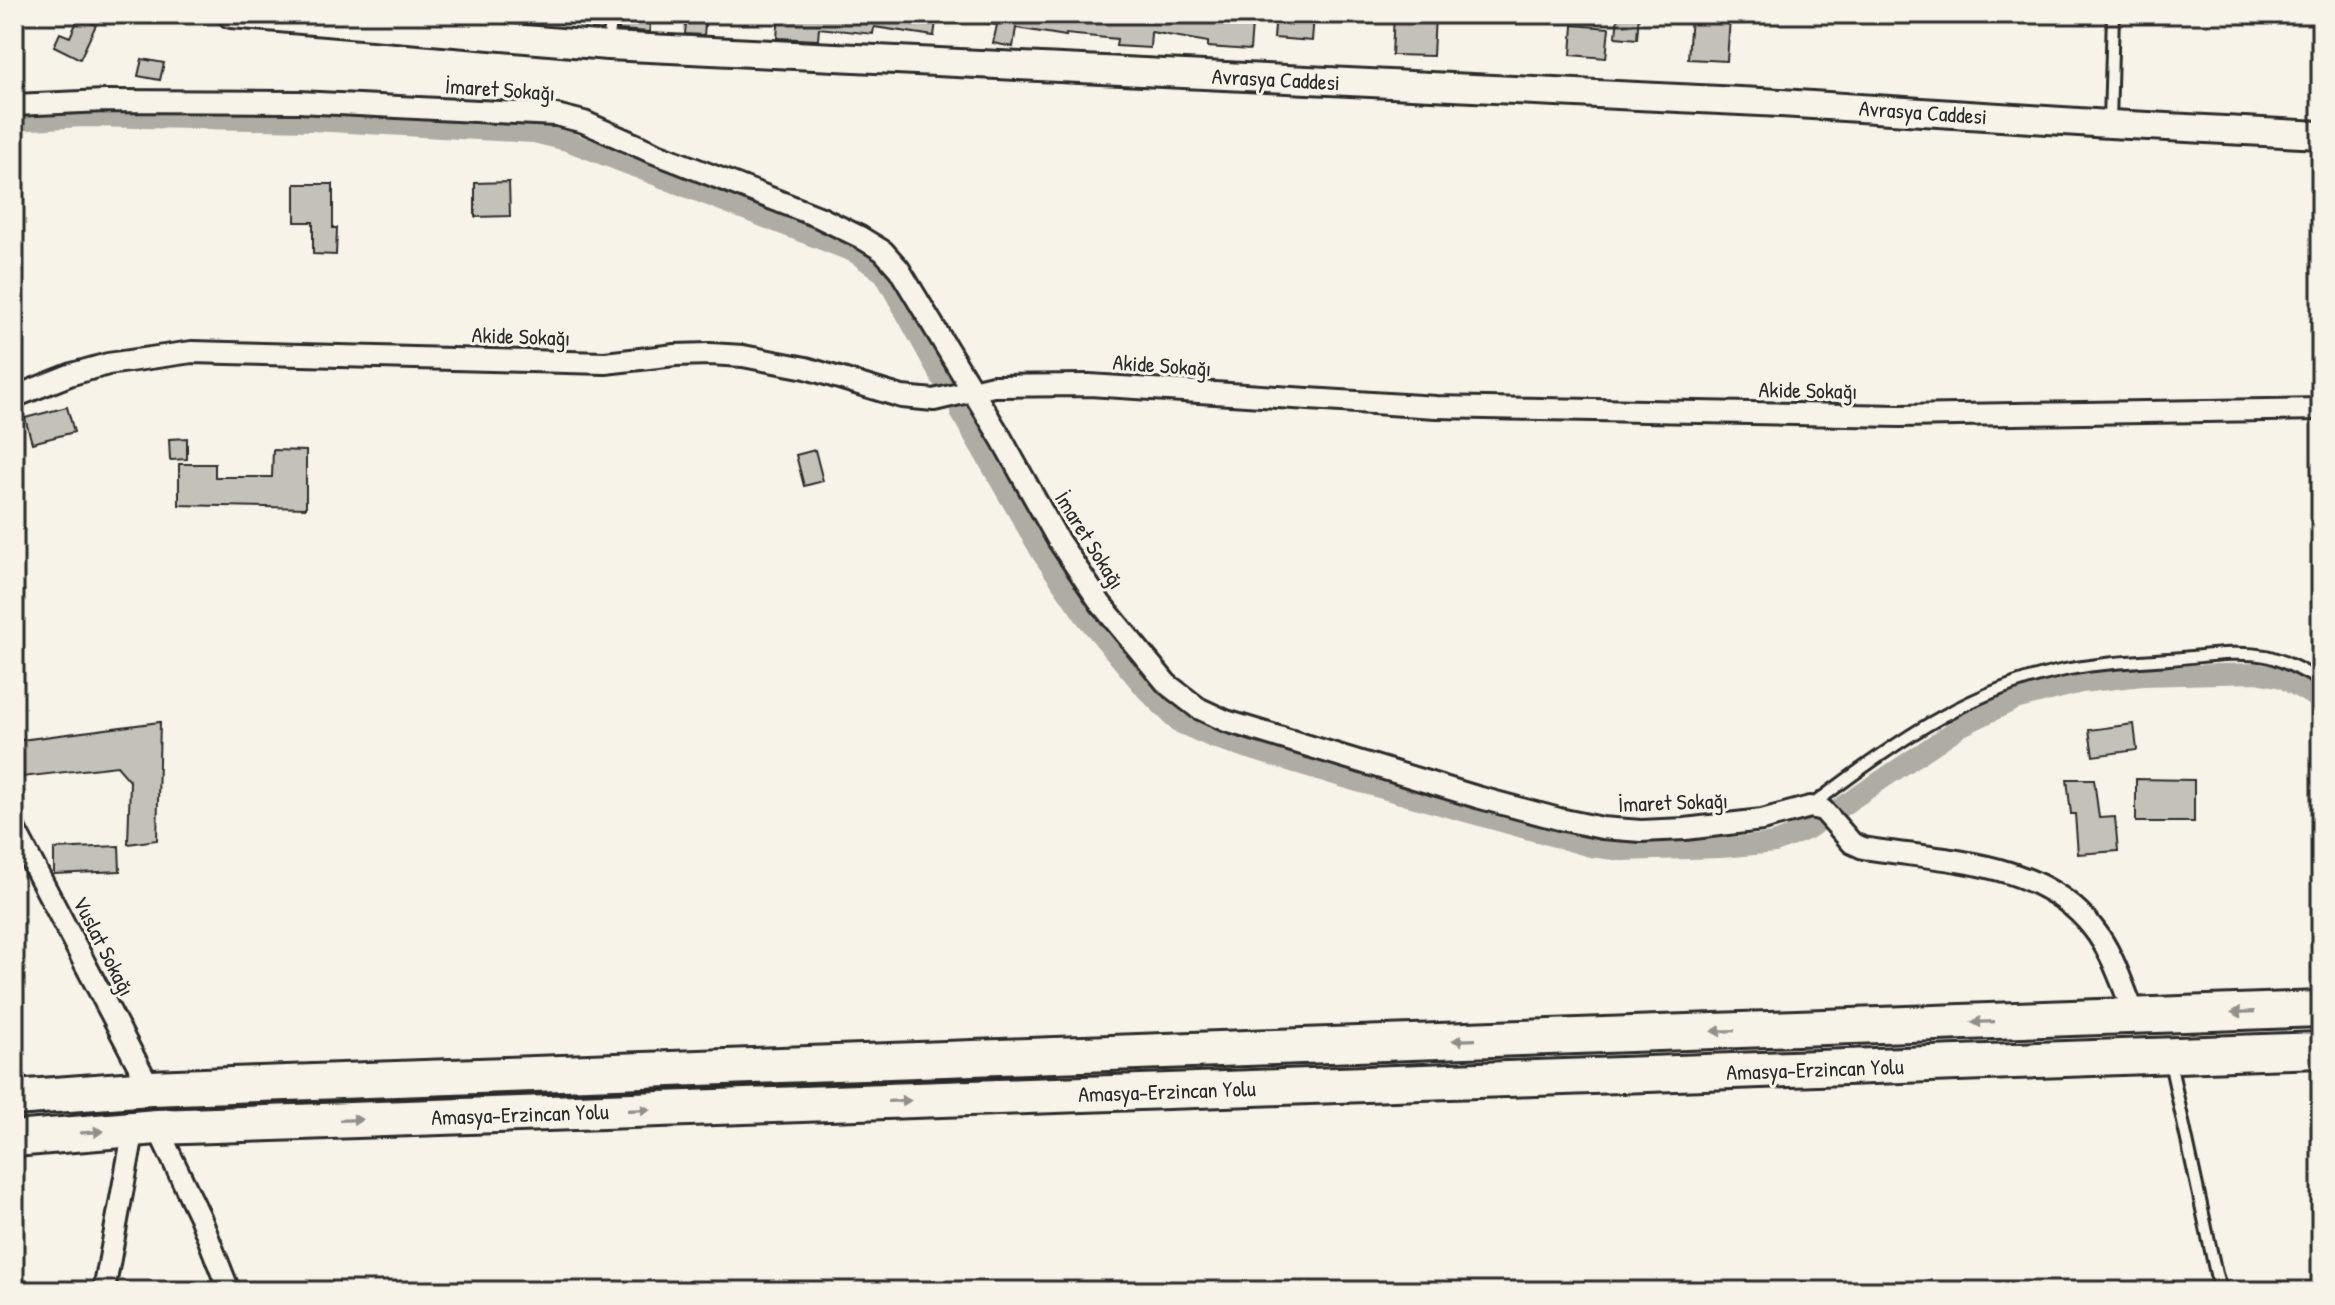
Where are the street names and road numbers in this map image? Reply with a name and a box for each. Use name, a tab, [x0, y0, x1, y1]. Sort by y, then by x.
street label: Avrasya Caddesi	[1211, 61, 1341, 97]
street label: İmaret Sokağı	[444, 70, 556, 108]
street label: Avrasya Caddesi	[1858, 93, 1988, 131]
street label: Akide Sokağı	[471, 319, 571, 353]
street label: Akide Sokağı	[1112, 347, 1212, 383]
street label: Akide Sokağı	[1758, 374, 1858, 406]
street label: İmaret Sokağı	[1048, 485, 1132, 595]
street label: İmaret Sokağı	[1617, 785, 1729, 819]
street label: Vuslat Sokağı	[66, 891, 142, 1001]
street label: Amasya-Erzincan Yolu	[1726, 1051, 1904, 1087]
street label: Amasya-Erzincan Yolu	[1078, 1073, 1256, 1109]
street label: Amasya-Erzincan Yolu	[431, 1096, 609, 1132]

